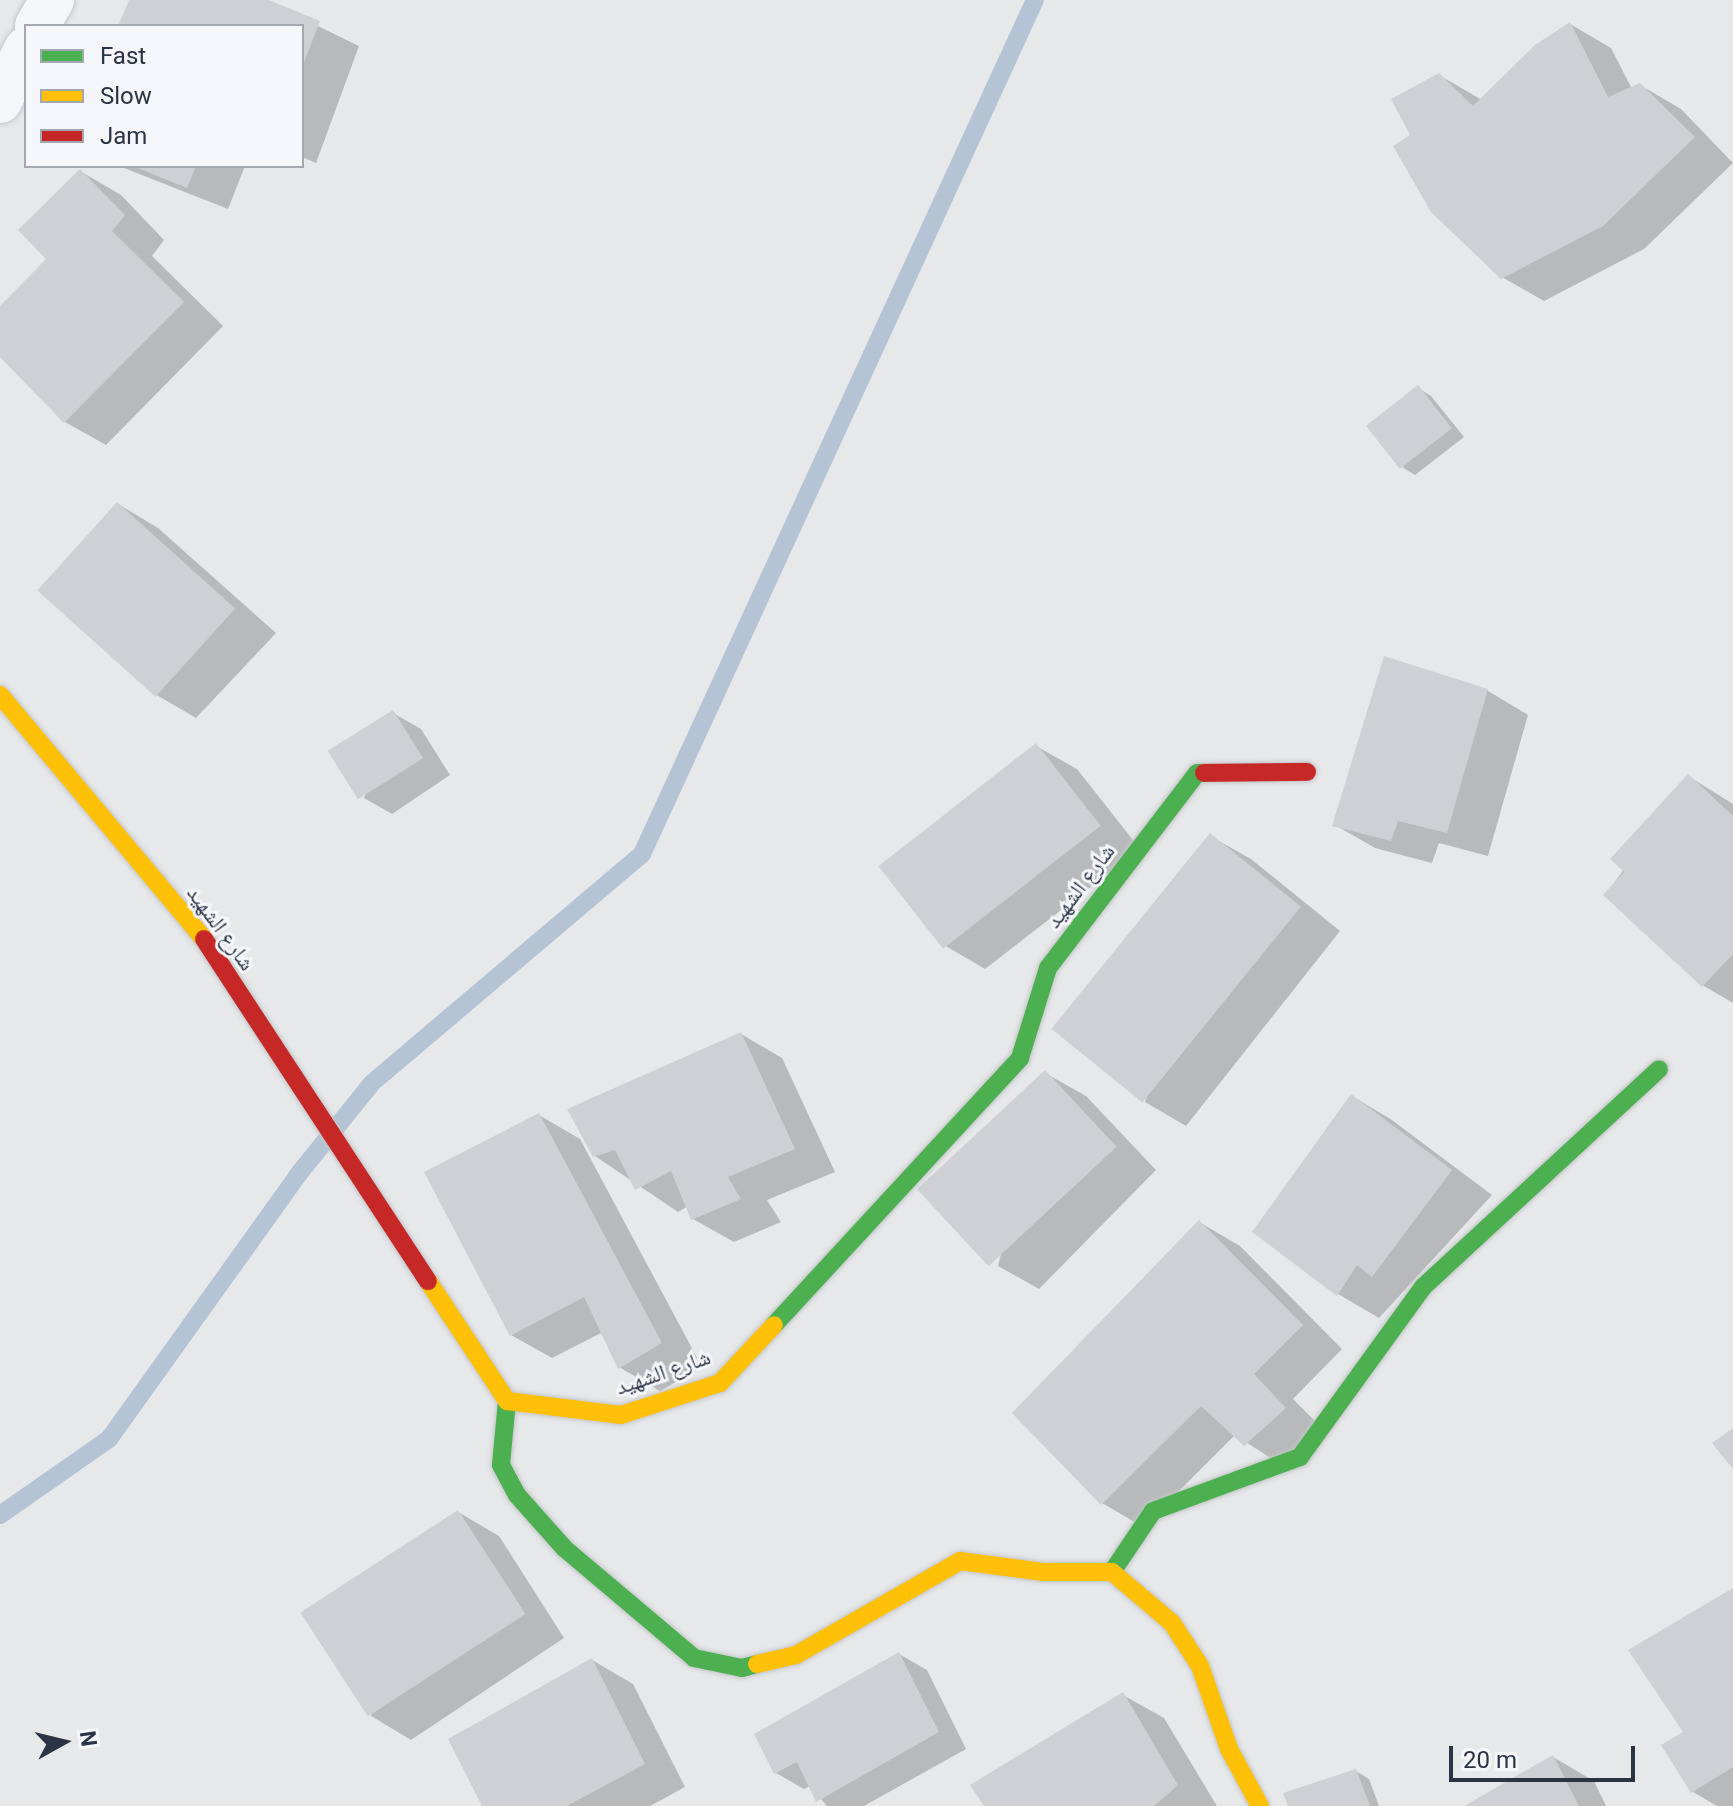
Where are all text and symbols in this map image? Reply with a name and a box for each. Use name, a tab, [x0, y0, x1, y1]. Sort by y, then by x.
legend	[24, 24, 304, 168]
text: Fast	[100, 42, 146, 70]
text: Slow	[100, 82, 152, 110]
text: Jam	[100, 122, 147, 150]
street label: شارع الشهيد	[1040, 839, 1120, 933]
street label: شارع الشهيد	[181, 880, 261, 976]
street label: شارع الشهيد	[612, 1343, 714, 1401]
north arrow	[24, 1702, 104, 1782]
text: N	[75, 1729, 102, 1748]
scale bar	[1453, 1730, 1639, 1780]
text: 20 m	[1463, 1746, 1517, 1774]

